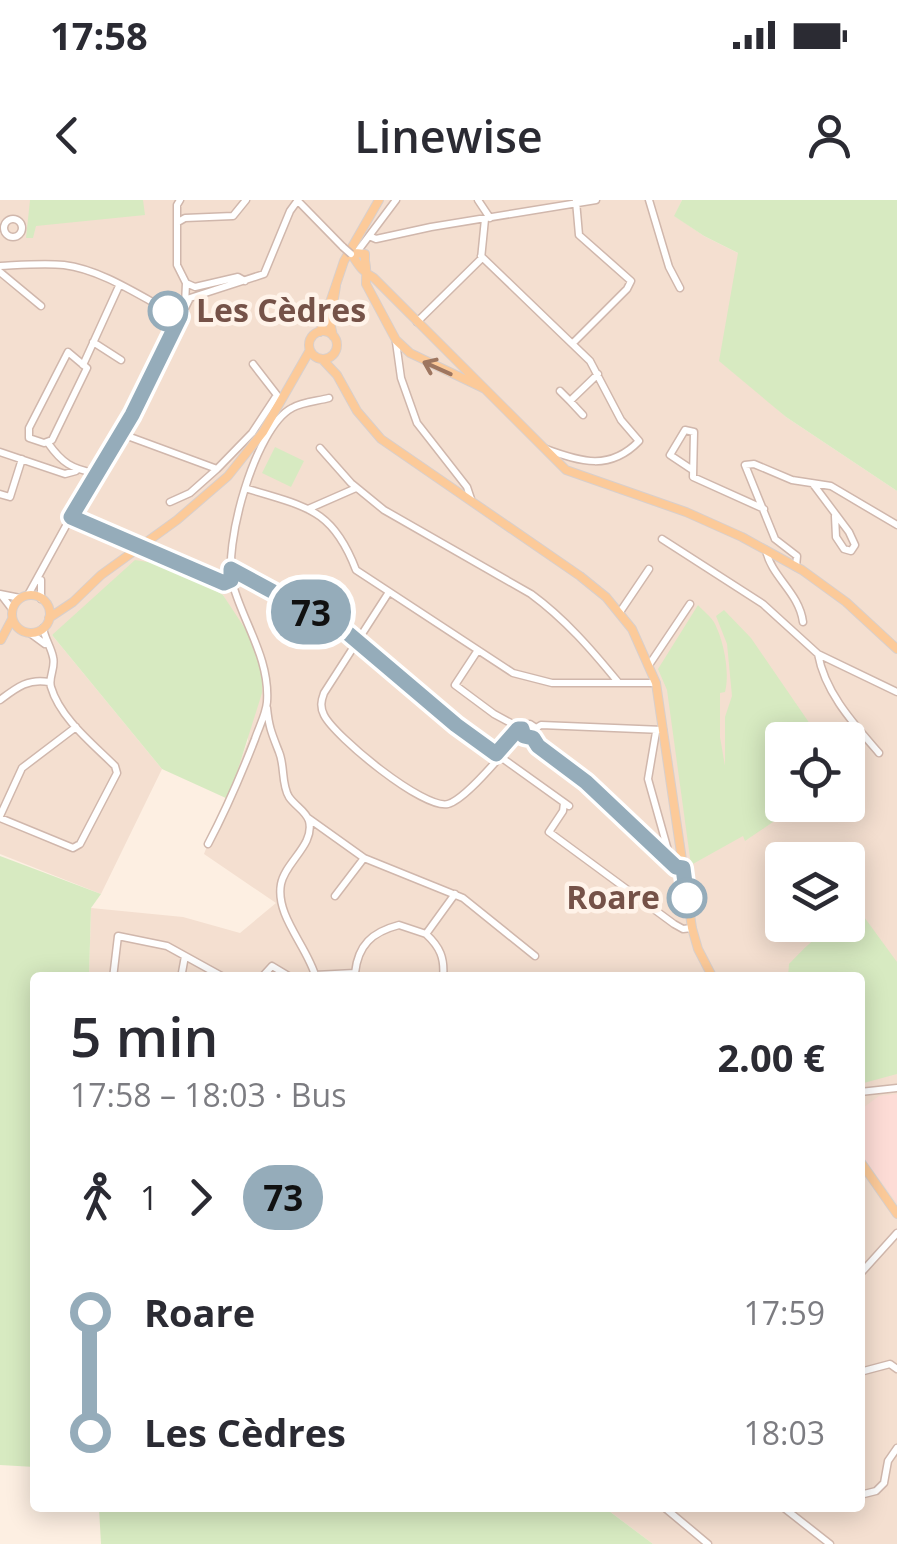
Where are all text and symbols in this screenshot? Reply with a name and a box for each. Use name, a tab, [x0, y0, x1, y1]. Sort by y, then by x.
text: 17:58	[50, 9, 148, 61]
text: Linewise	[354, 105, 543, 166]
icon: back	[40, 108, 95, 163]
icon: person	[802, 108, 857, 163]
place label: Les Cèdres	[196, 288, 366, 331]
marker: Les Cèdres	[149, 292, 187, 330]
one-way arrow	[423, 357, 453, 376]
line badge: 73	[266, 580, 356, 644]
text: 73	[291, 589, 331, 636]
map controls	[765, 722, 865, 942]
button: locate	[765, 722, 865, 822]
button: layers	[765, 842, 865, 942]
place label: Roare	[566, 875, 660, 918]
marker: Roare	[668, 879, 706, 917]
text: 5 min	[70, 998, 218, 1073]
text: 2.00 €	[717, 1031, 825, 1083]
text: 17:58 – 18:03 · Bus	[70, 1073, 346, 1116]
icon: walk	[70, 1170, 125, 1225]
icon: forward	[173, 1170, 228, 1225]
text: 73	[263, 1174, 303, 1221]
text: 1	[140, 1176, 158, 1219]
text: Roare	[144, 1286, 255, 1338]
text: 17:59	[743, 1291, 825, 1334]
text: Les Cèdres	[144, 1406, 346, 1458]
text: 18:03	[743, 1411, 825, 1454]

